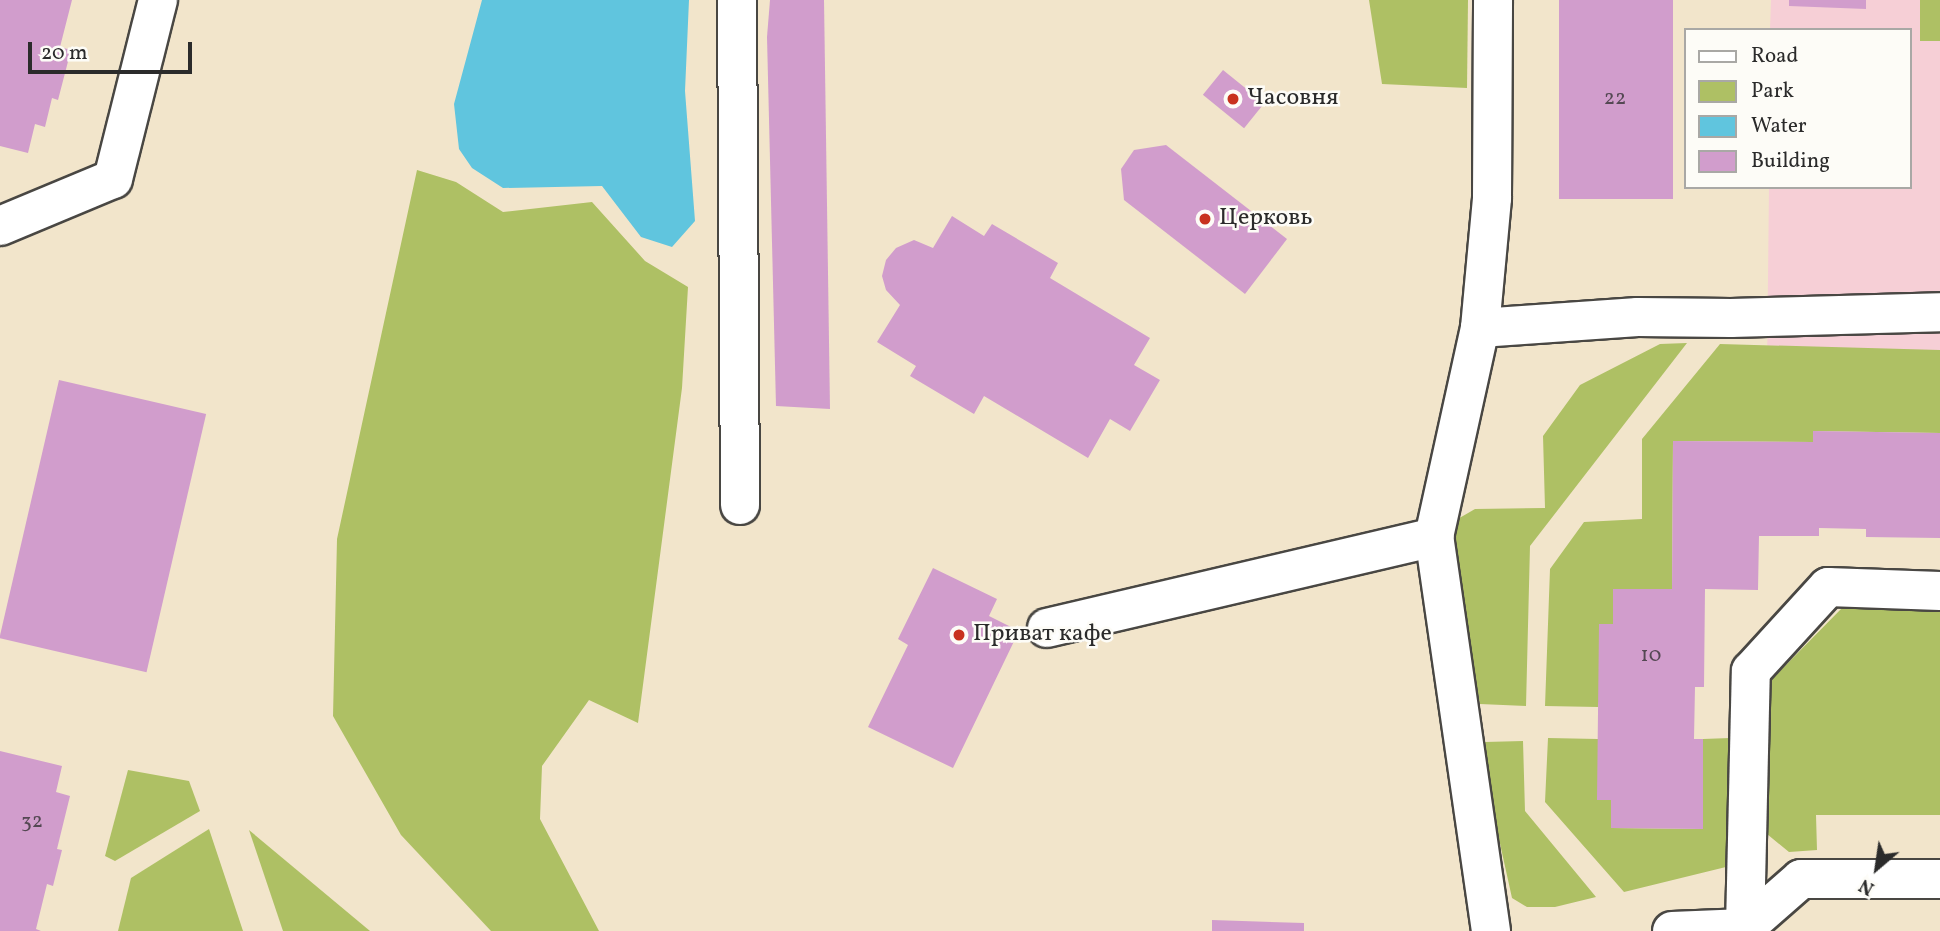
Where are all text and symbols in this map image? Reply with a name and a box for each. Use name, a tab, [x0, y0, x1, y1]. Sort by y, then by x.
scale bar	[32, 28, 196, 72]
legend	[1685, 28, 1912, 189]
text: 20 m	[41, 39, 87, 68]
text: Road	[1751, 42, 1798, 71]
text: Park	[1751, 77, 1794, 106]
place label: Часовня	[1247, 85, 1339, 113]
house number: 22	[1604, 86, 1626, 112]
marker: Часовня	[1225, 91, 1241, 107]
text: Water	[1751, 112, 1807, 141]
text: Building	[1751, 147, 1830, 176]
place label: Церковь	[1219, 205, 1313, 233]
marker: Церковь	[1197, 211, 1213, 227]
place label: Приват кафе	[973, 621, 1112, 649]
marker: Приват кафе	[951, 627, 967, 643]
house number: 10	[1641, 643, 1661, 669]
house number: 32	[21, 809, 43, 835]
north arrow	[1842, 833, 1912, 903]
text: N	[1854, 872, 1879, 901]

